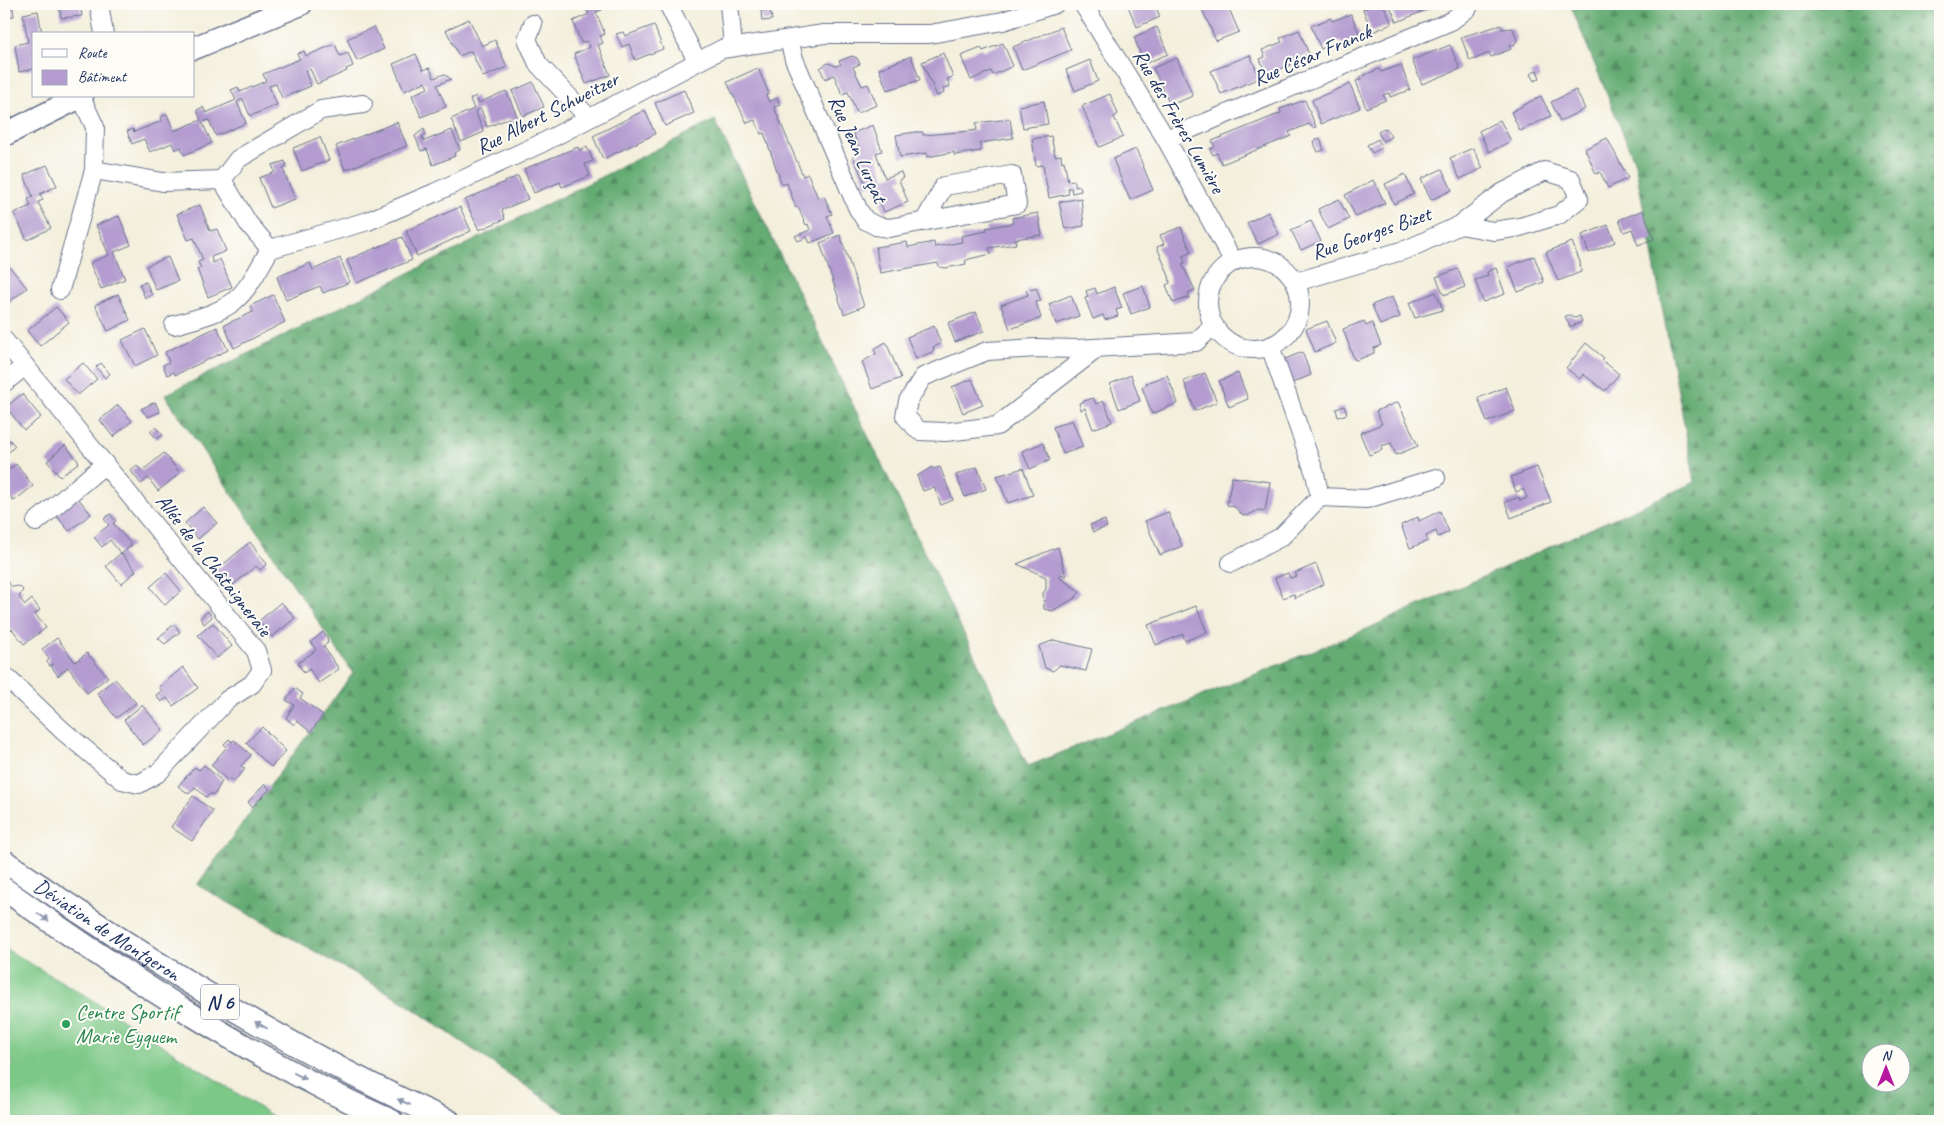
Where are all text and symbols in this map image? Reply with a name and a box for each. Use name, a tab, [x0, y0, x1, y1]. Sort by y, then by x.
street label: Rue César Franck	[1249, 18, 1376, 92]
legend	[32, 32, 195, 98]
text: Route	[78, 44, 108, 63]
street label: Rue des Frères Lumière	[1127, 44, 1232, 199]
street label: Rue Albert Schweitzer	[471, 65, 625, 160]
text: Bâtiment	[78, 68, 128, 87]
street label: Rue Jean Lurçat	[823, 91, 894, 209]
street label: Rue Georges Bizet	[1308, 200, 1436, 266]
street label: Allée de la Châtaigneraie	[150, 489, 278, 642]
street label: Déviation de Montgeron	[29, 873, 186, 988]
one-way arrow	[37, 912, 50, 922]
road number: N 6	[201, 984, 239, 1020]
place label: Centre Sportif Marie Eyquem	[76, 999, 184, 1049]
marker: Centre Sportif Marie Eyquem	[60, 1018, 72, 1030]
one-way arrow	[254, 1021, 268, 1030]
north arrow	[1862, 1042, 1912, 1092]
text: N	[1882, 1047, 1893, 1064]
one-way arrow	[293, 1072, 308, 1080]
one-way arrow	[397, 1097, 411, 1105]

